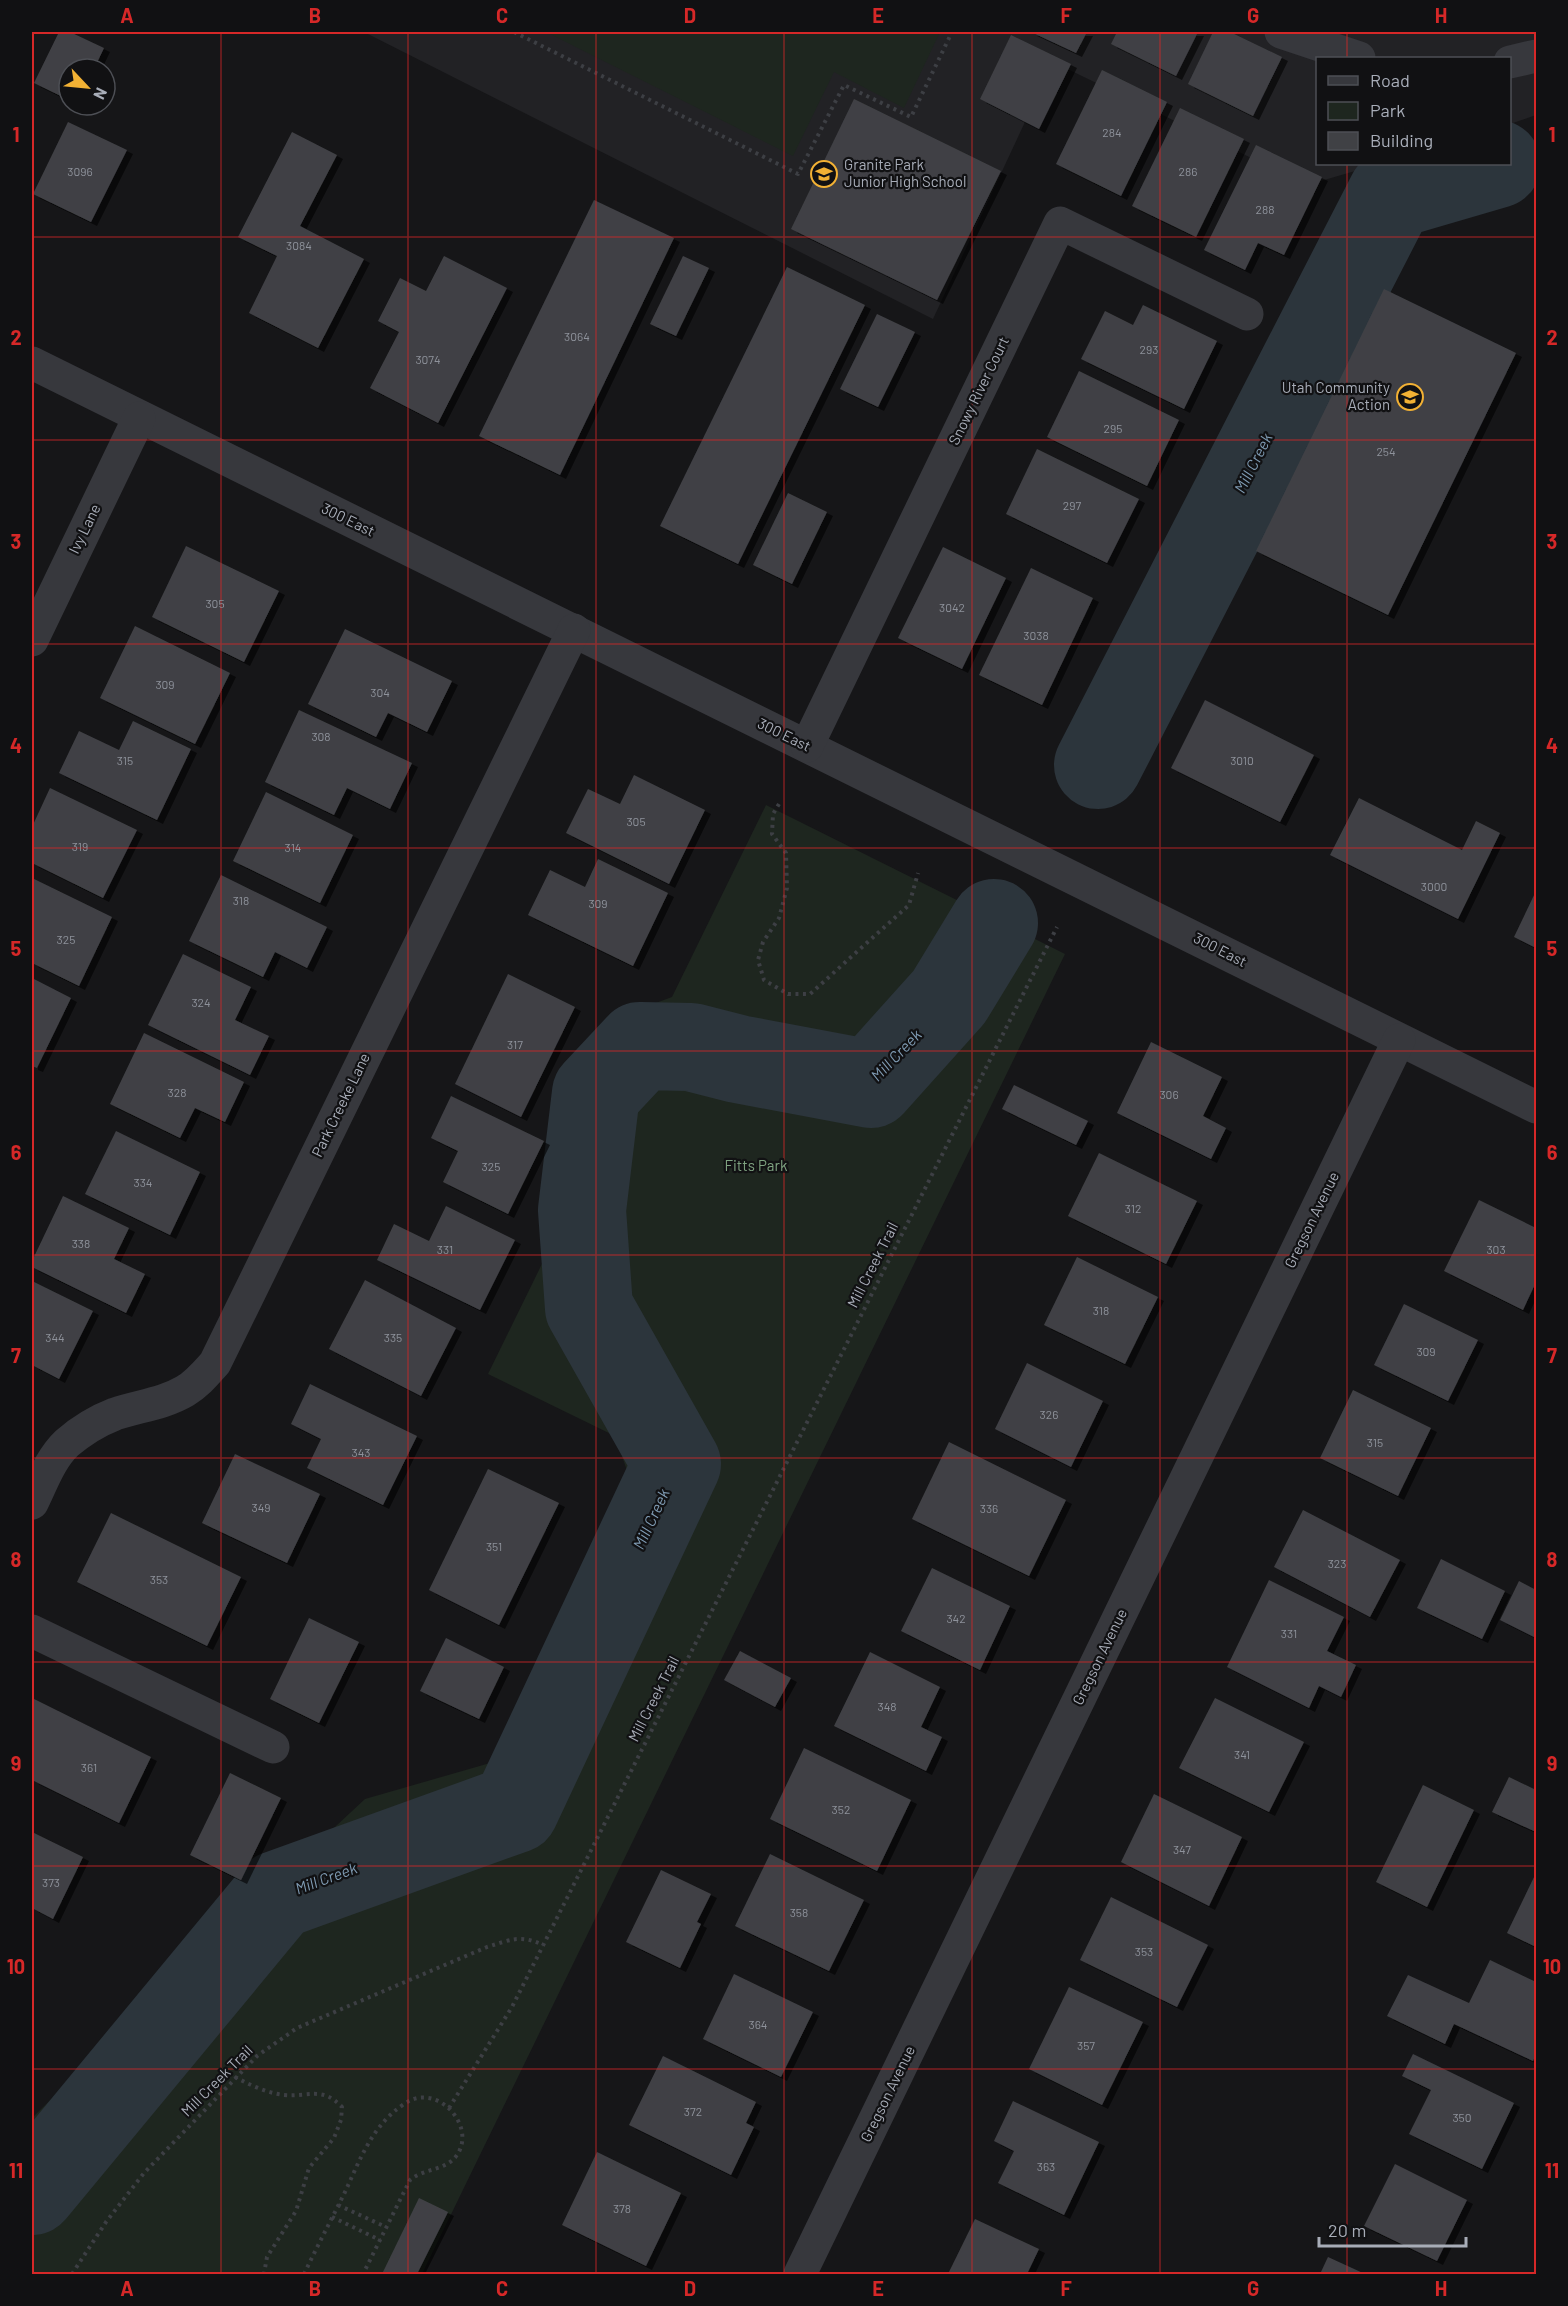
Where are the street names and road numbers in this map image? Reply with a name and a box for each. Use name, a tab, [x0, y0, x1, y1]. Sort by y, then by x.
street label: Snowy River Court	[944, 334, 1012, 448]
street label: 300 East	[319, 499, 378, 540]
street label: Ivy Lane	[64, 501, 104, 556]
street label: 300 East	[755, 714, 814, 755]
street label: 300 East	[1191, 928, 1250, 970]
street label: Park Creeke Lane	[307, 1050, 373, 1159]
street label: Gregson Avenue	[1280, 1169, 1342, 1271]
street label: Mill Creek Trail	[843, 1219, 901, 1310]
street label: Gregson Avenue	[1068, 1606, 1130, 1708]
street label: Mill Creek Trail	[624, 1653, 682, 1744]
street label: Mill Creek Trail	[177, 2041, 256, 2120]
street label: Gregson Avenue	[856, 2043, 918, 2145]

